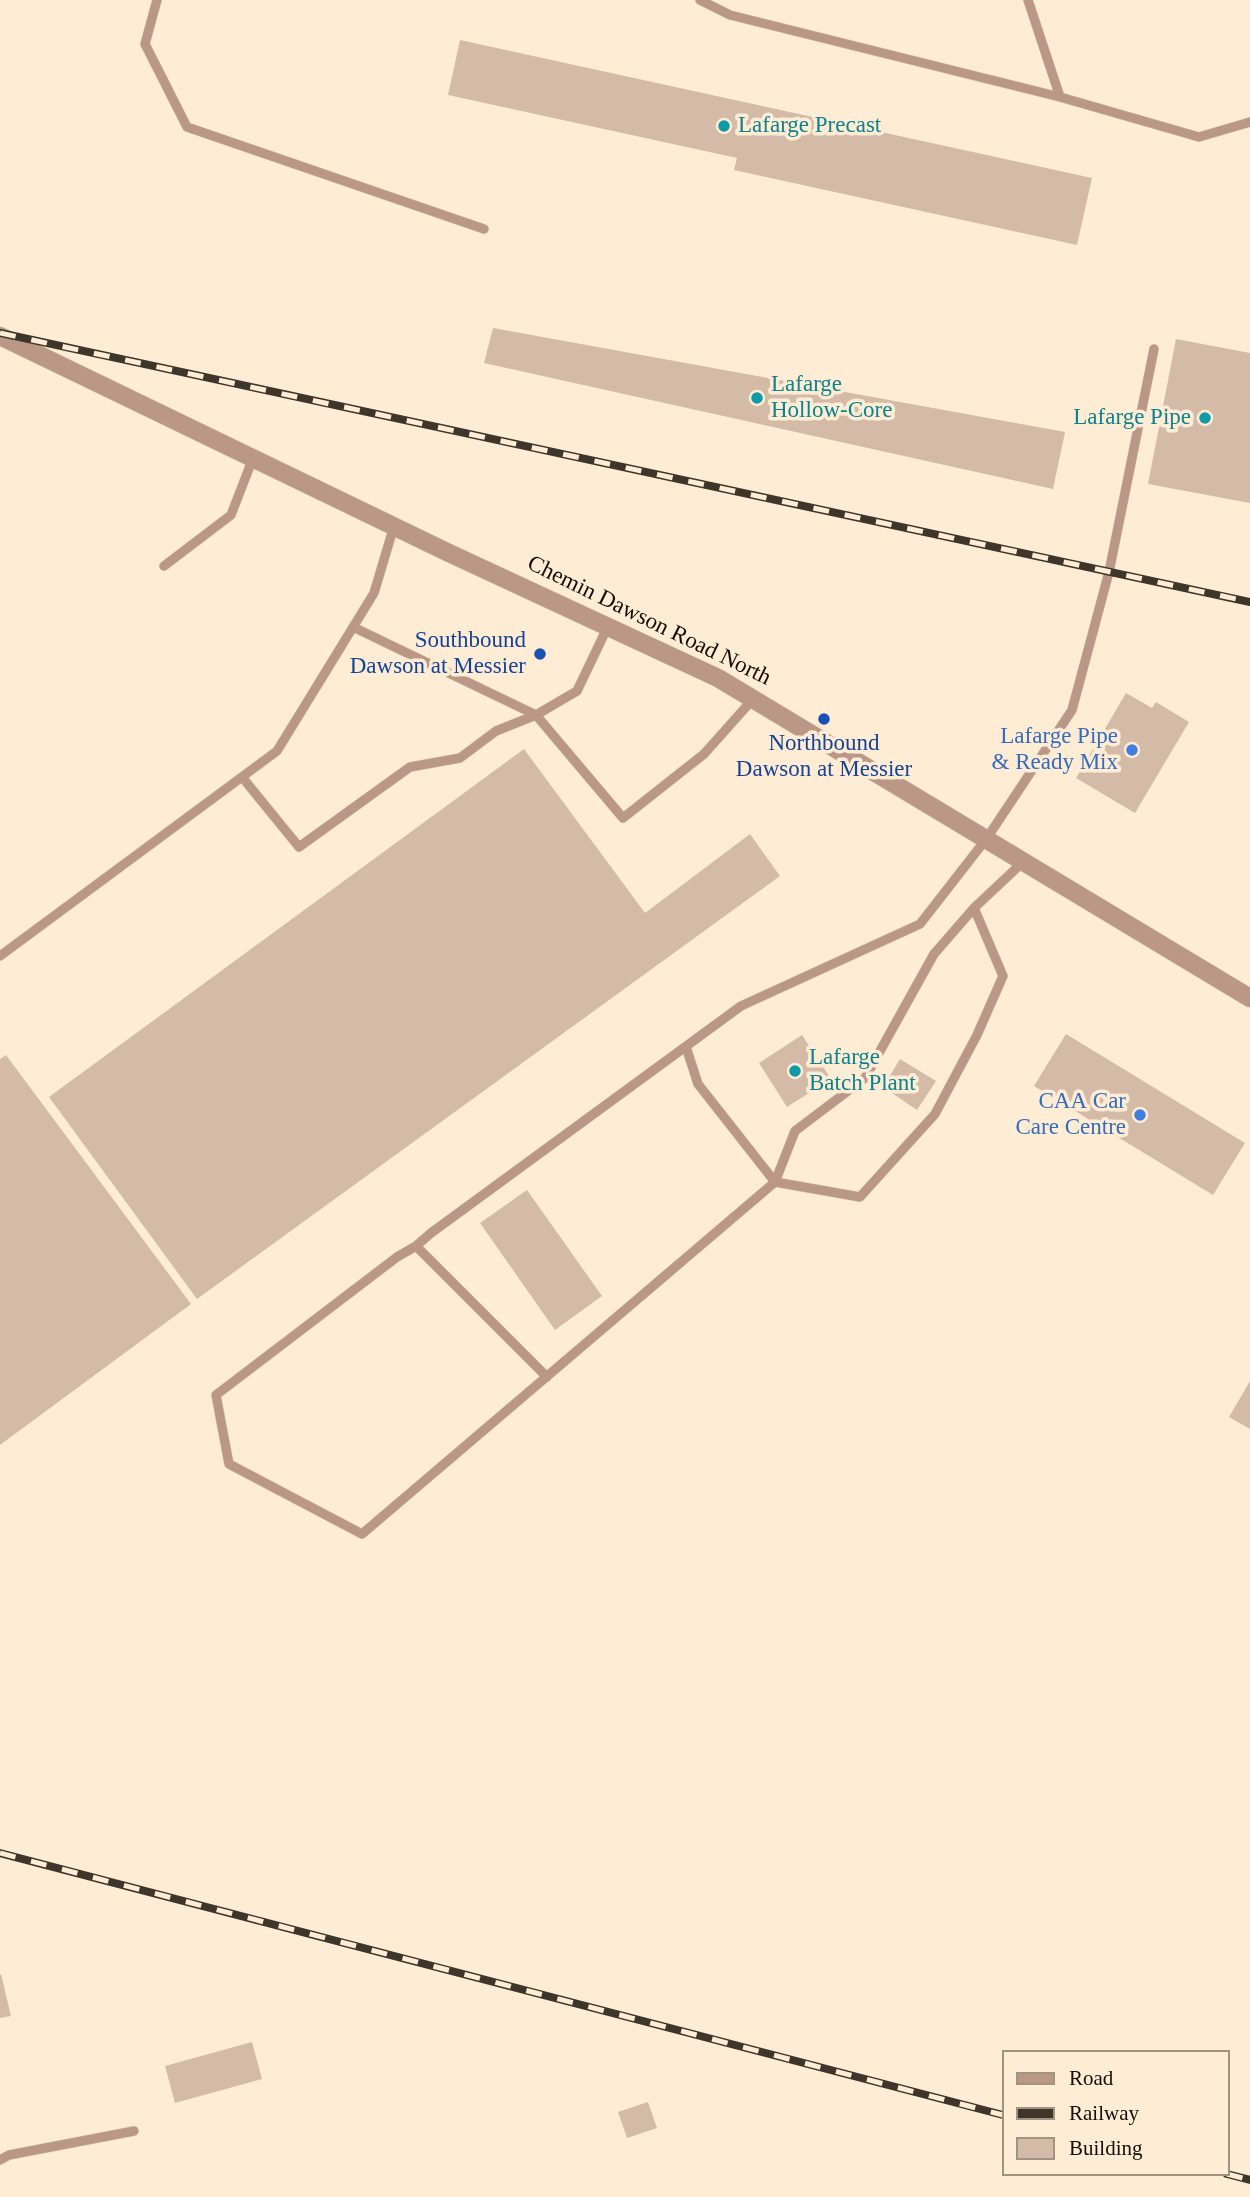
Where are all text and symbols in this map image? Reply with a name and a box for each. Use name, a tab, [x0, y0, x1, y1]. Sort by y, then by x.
place label: Lafarge Precast	[738, 112, 881, 140]
marker: Lafarge Precast	[716, 118, 732, 134]
place label: Lafarge Hollow-Core	[771, 371, 892, 425]
marker: Lafarge Hollow-Core	[749, 390, 765, 406]
place label: Lafarge Pipe	[1073, 404, 1191, 432]
marker: Lafarge Pipe	[1197, 410, 1213, 426]
street label: Chemin Dawson Road North	[523, 550, 775, 692]
place label: Southbound Dawson at Messier	[350, 627, 526, 681]
marker: Southbound Dawson at Messier	[532, 646, 548, 662]
marker: Northbound Dawson at Messier	[816, 711, 832, 727]
place label: Lafarge Pipe & Ready Mix	[992, 723, 1118, 777]
place label: Northbound Dawson at Messier	[736, 730, 912, 784]
marker: Lafarge Pipe & Ready Mix	[1124, 742, 1140, 758]
place label: Lafarge Batch Plant	[809, 1044, 916, 1098]
marker: Lafarge Batch Plant	[787, 1063, 803, 1079]
place label: CAA Car Care Centre	[1016, 1088, 1126, 1142]
marker: CAA Car Care Centre	[1132, 1107, 1148, 1123]
legend	[1002, 2050, 1229, 2176]
text: Road	[1069, 2066, 1113, 2090]
text: Railway	[1069, 2101, 1139, 2125]
text: Building	[1069, 2136, 1143, 2160]

